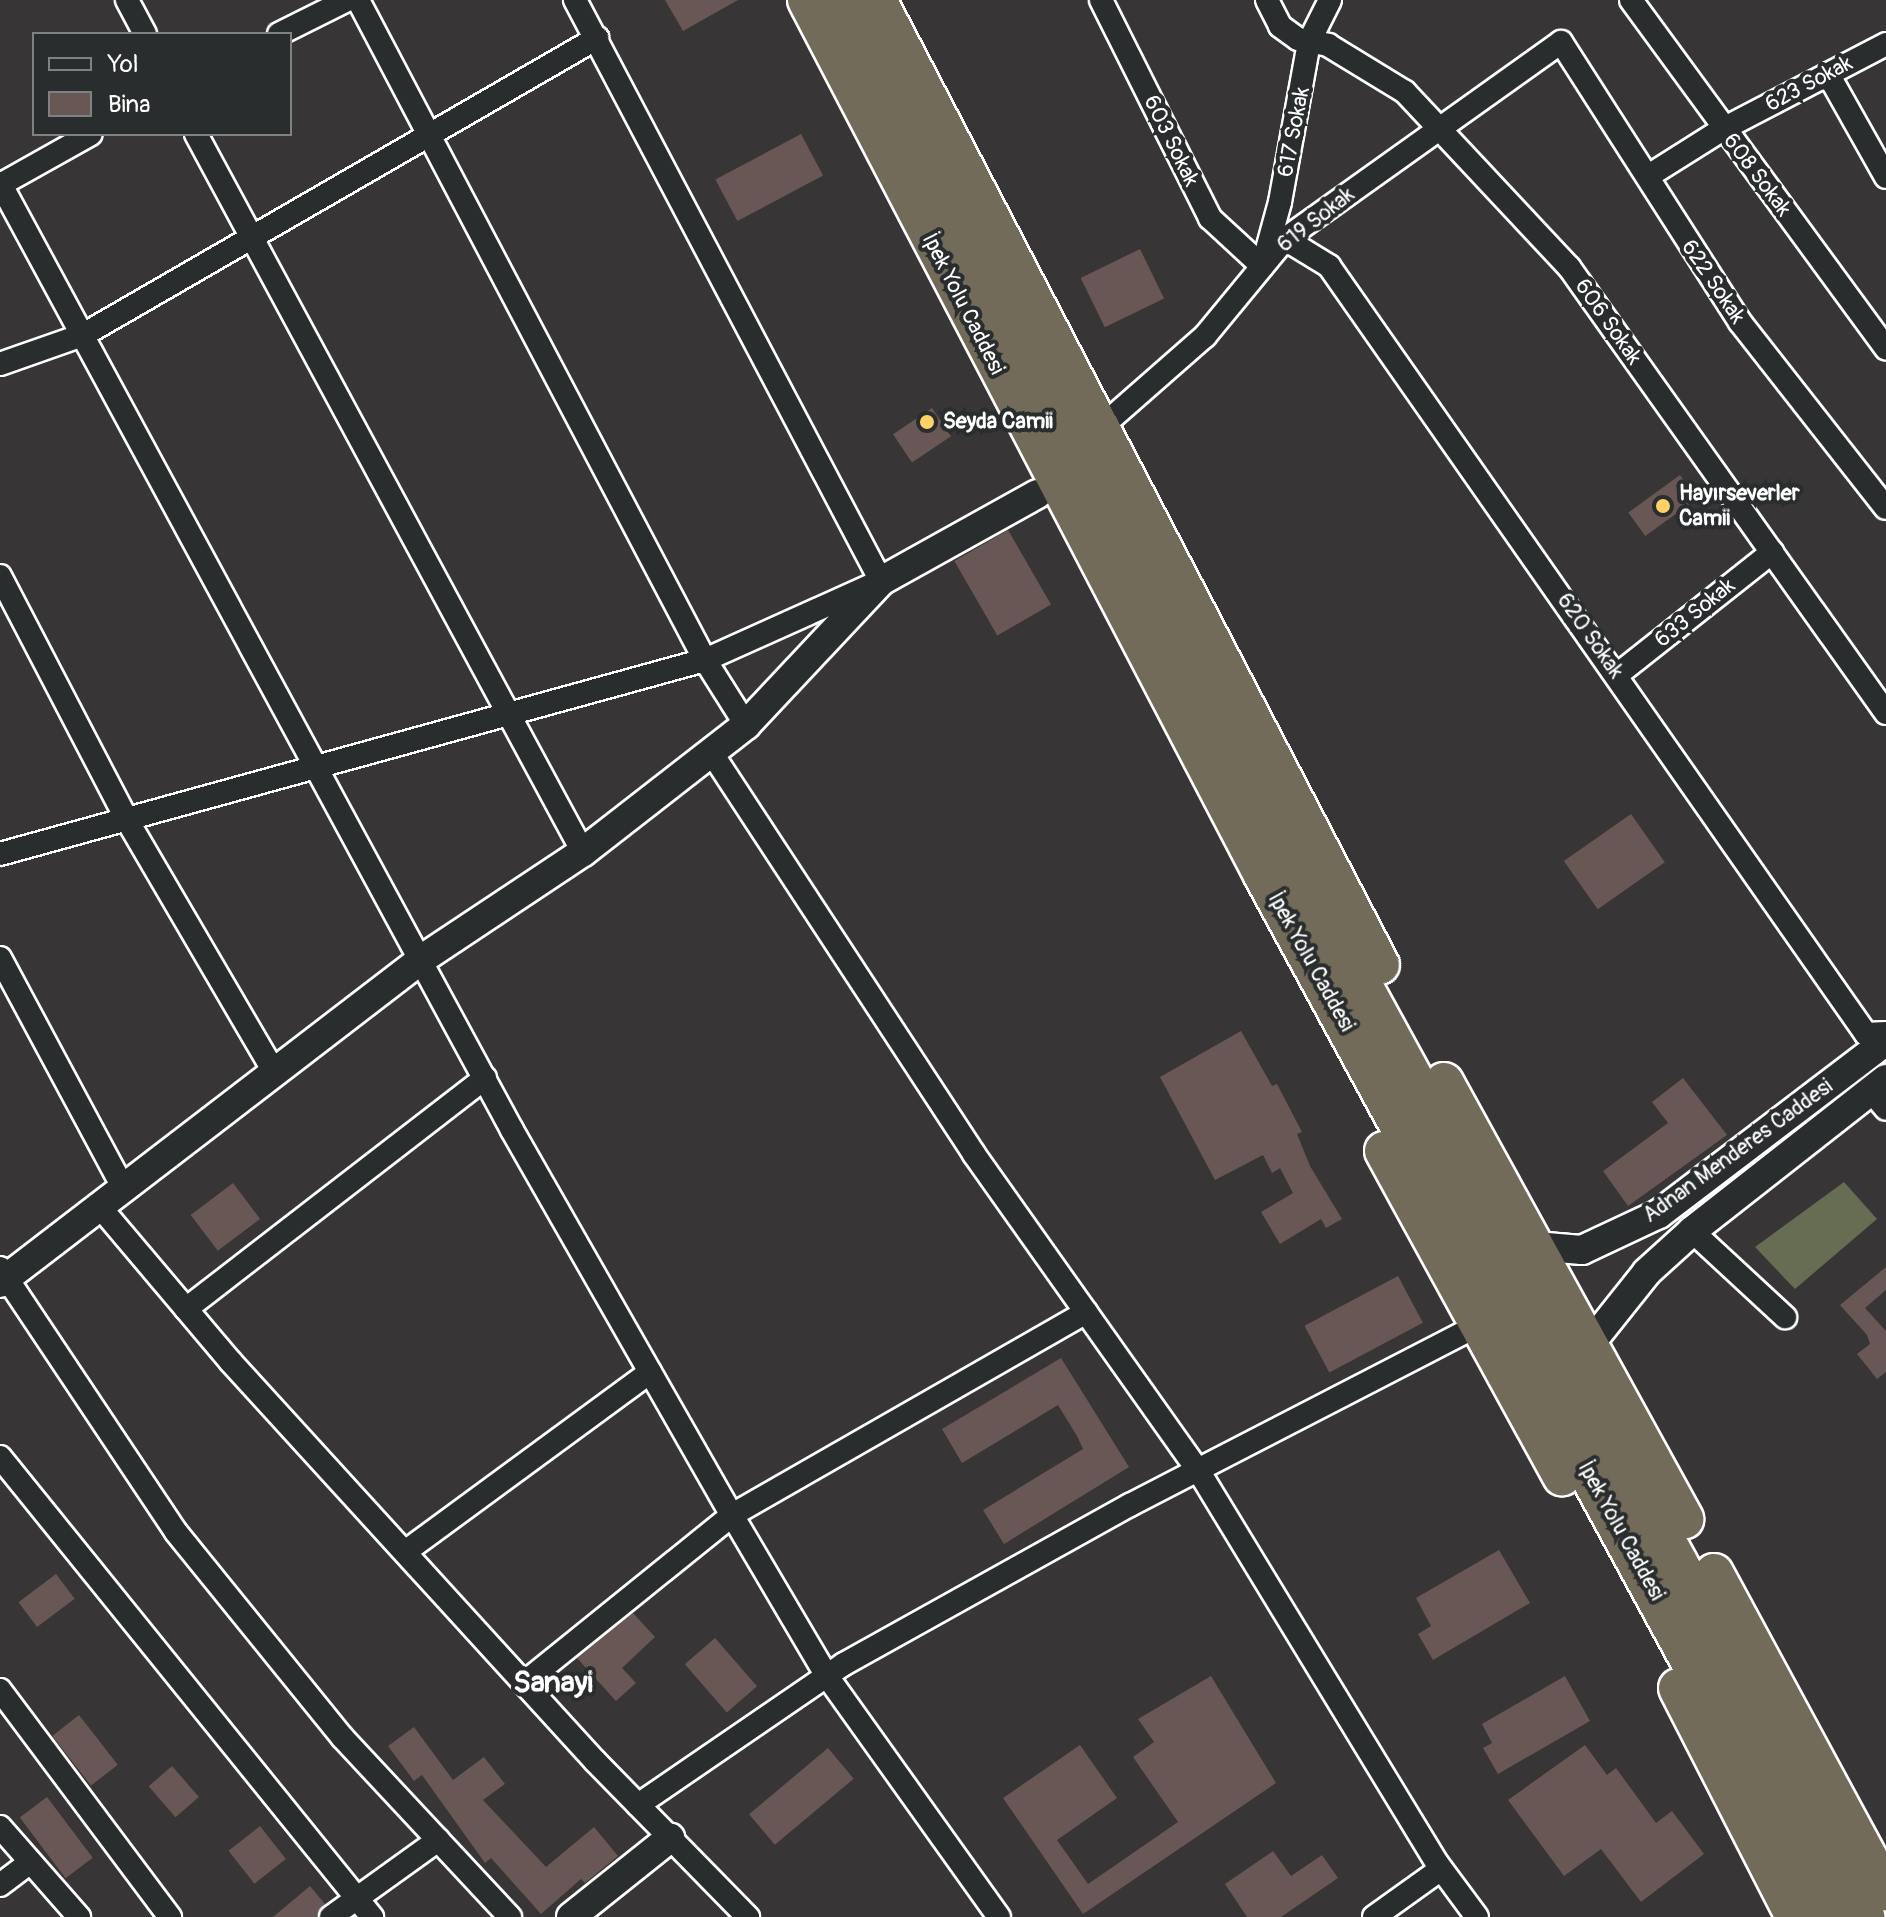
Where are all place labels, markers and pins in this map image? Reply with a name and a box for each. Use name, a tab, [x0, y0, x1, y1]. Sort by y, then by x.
place label: Seyda Camii	[943, 409, 1053, 435]
marker: Seyda Camii	[918, 413, 936, 431]
place label: Hayırseverler Camii	[1679, 480, 1800, 532]
marker: Hayırseverler Camii	[1654, 497, 1672, 515]

